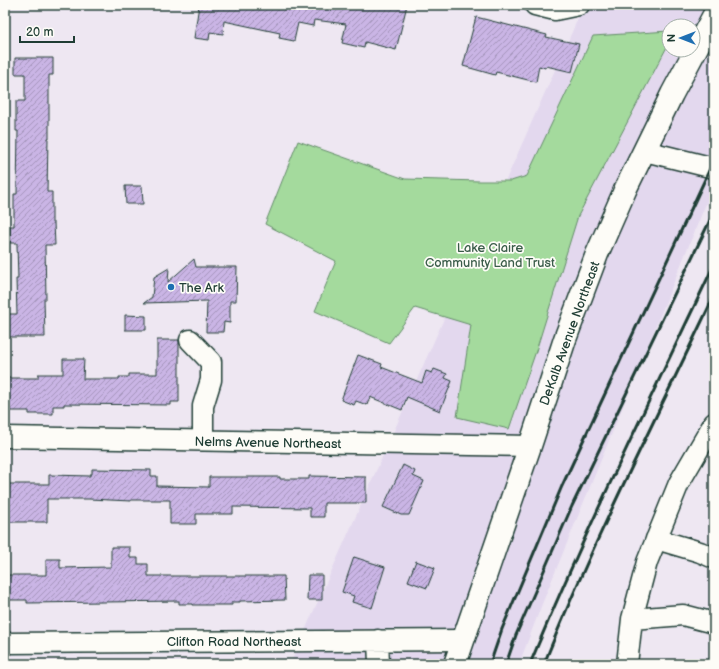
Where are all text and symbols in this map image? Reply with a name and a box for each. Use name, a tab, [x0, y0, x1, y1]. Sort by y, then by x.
scale bar	[20, 18, 74, 44]
north arrow	[661, 18, 701, 58]
text: 20 m	[26, 25, 53, 40]
text: N	[665, 34, 678, 42]
park label: Lake Claire Community Land Trust	[425, 240, 555, 271]
street label: DeKalb Avenue Northeast	[536, 259, 603, 408]
place label: The Ark	[179, 280, 225, 296]
marker: The Ark	[166, 282, 176, 292]
street label: Nelms Avenue Northeast	[194, 434, 342, 452]
street label: Clifton Road Northeast	[167, 634, 301, 650]

